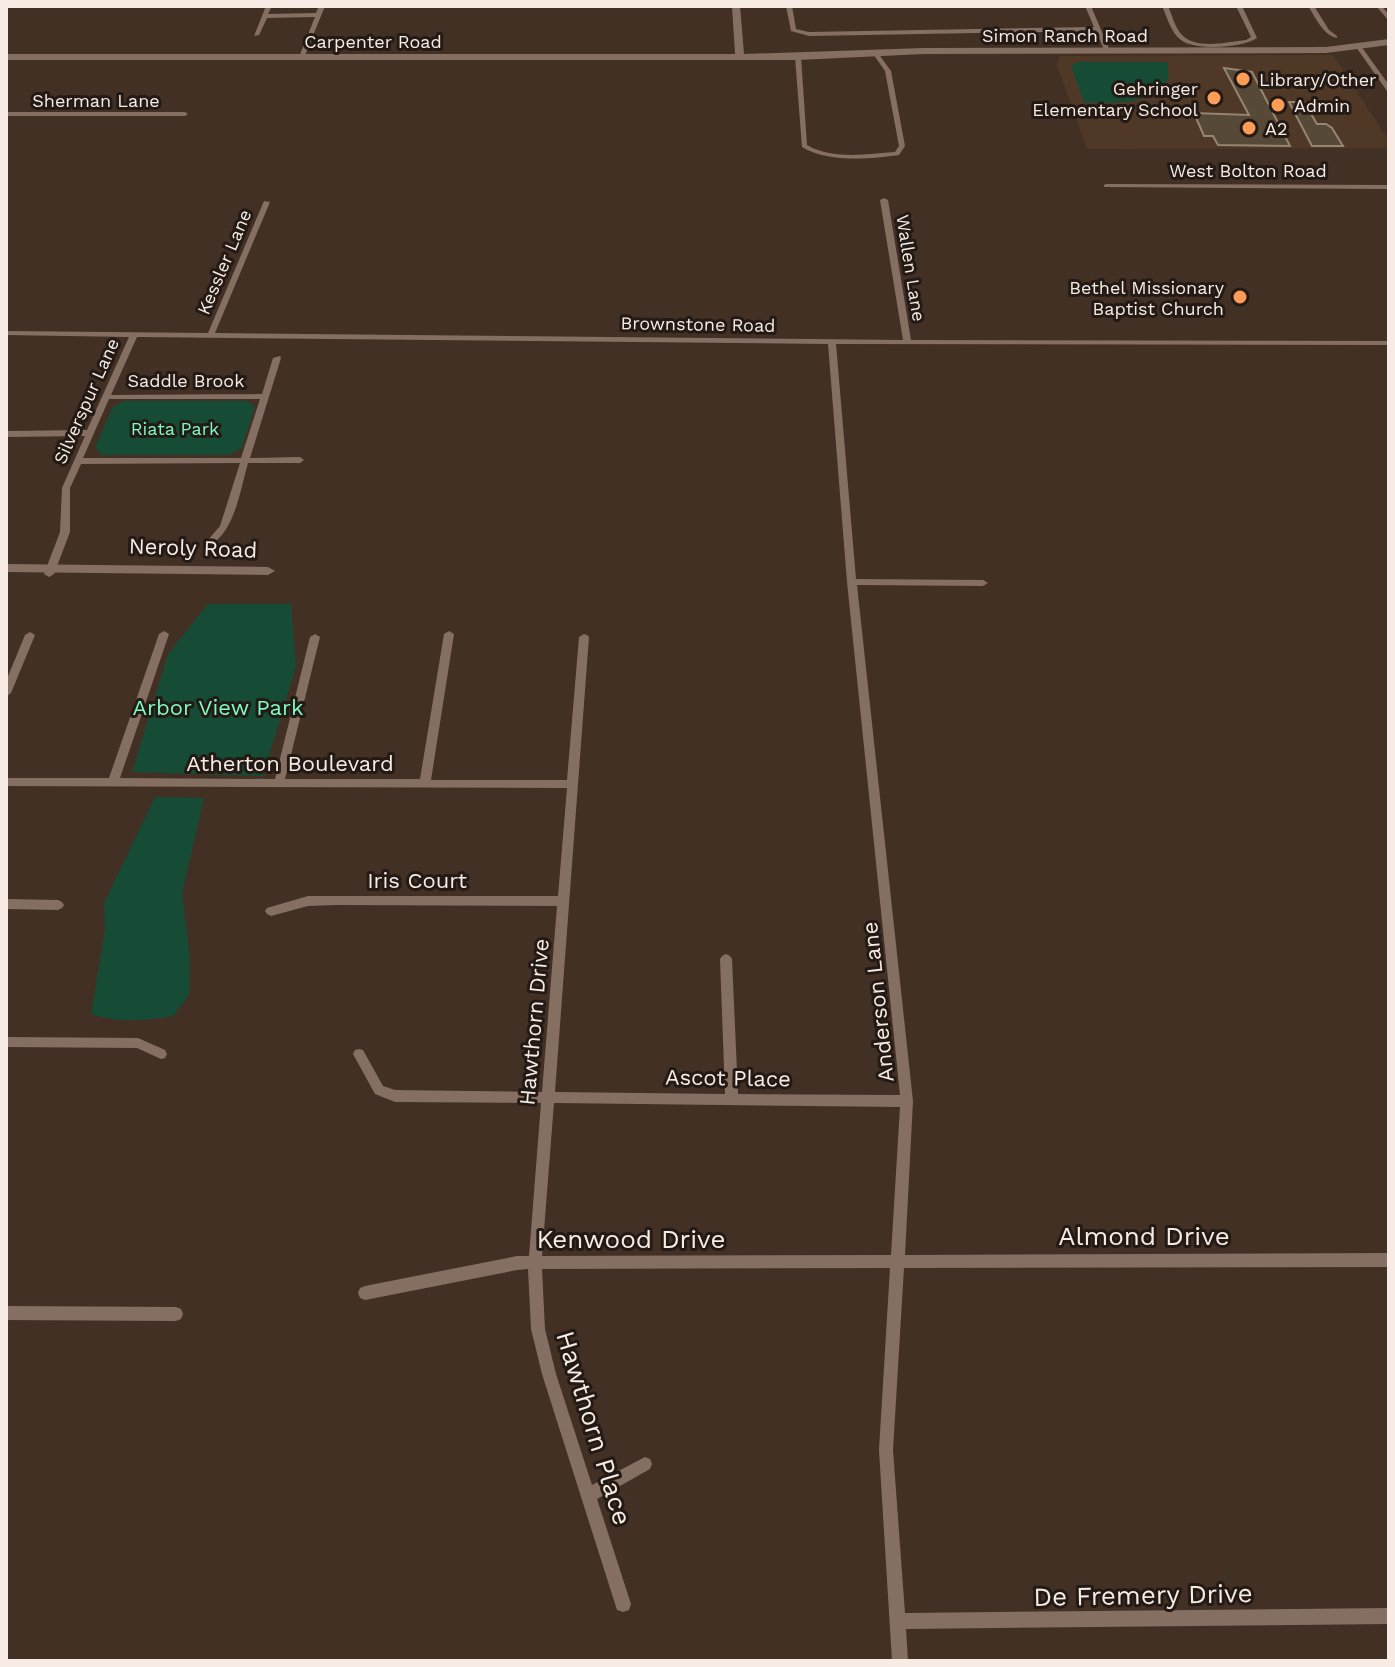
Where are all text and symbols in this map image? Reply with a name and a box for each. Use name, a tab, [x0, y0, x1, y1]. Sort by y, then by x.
street label: Simon Ranch Road	[982, 25, 1148, 46]
street label: Carpenter Road	[304, 31, 442, 52]
place label: Library/Other	[1259, 69, 1376, 90]
marker: Library/Other	[1234, 70, 1252, 88]
place label: Gehringer Elementary School	[1032, 78, 1198, 120]
marker: Gehringer Elementary School	[1205, 89, 1223, 107]
street label: Sherman Lane	[32, 90, 160, 111]
place label: Admin	[1294, 95, 1350, 116]
marker: Admin	[1269, 96, 1287, 114]
place label: A2	[1265, 118, 1287, 139]
marker: A2	[1240, 119, 1258, 137]
street label: West Bolton Road	[1169, 160, 1327, 181]
street label: Kessler Lane	[192, 206, 256, 318]
street label: Wallen Lane	[892, 213, 930, 323]
place label: Bethel Missionary Baptist Church	[1069, 277, 1225, 319]
marker: Bethel Missionary Baptist Church	[1231, 288, 1249, 306]
street label: Brownstone Road	[620, 312, 776, 336]
street label: Silverspur Lane	[49, 335, 123, 467]
street label: Saddle Brook	[128, 370, 244, 391]
park label: Riata Park	[131, 418, 219, 439]
street label: Neroly Road	[128, 533, 258, 563]
park label: Arbor View Park	[133, 695, 304, 720]
street label: Atherton Boulevard	[186, 751, 394, 776]
street label: Iris Court	[367, 868, 467, 893]
street label: Anderson Lane	[857, 921, 899, 1083]
street label: Hawthorn Drive	[514, 937, 554, 1107]
street label: Ascot Place	[665, 1064, 791, 1092]
street label: Almond Drive	[1058, 1221, 1230, 1251]
street label: Kenwood Drive	[536, 1224, 726, 1254]
street label: Hawthorn Place	[550, 1327, 638, 1529]
street label: De Fremery Drive	[1033, 1578, 1253, 1612]

